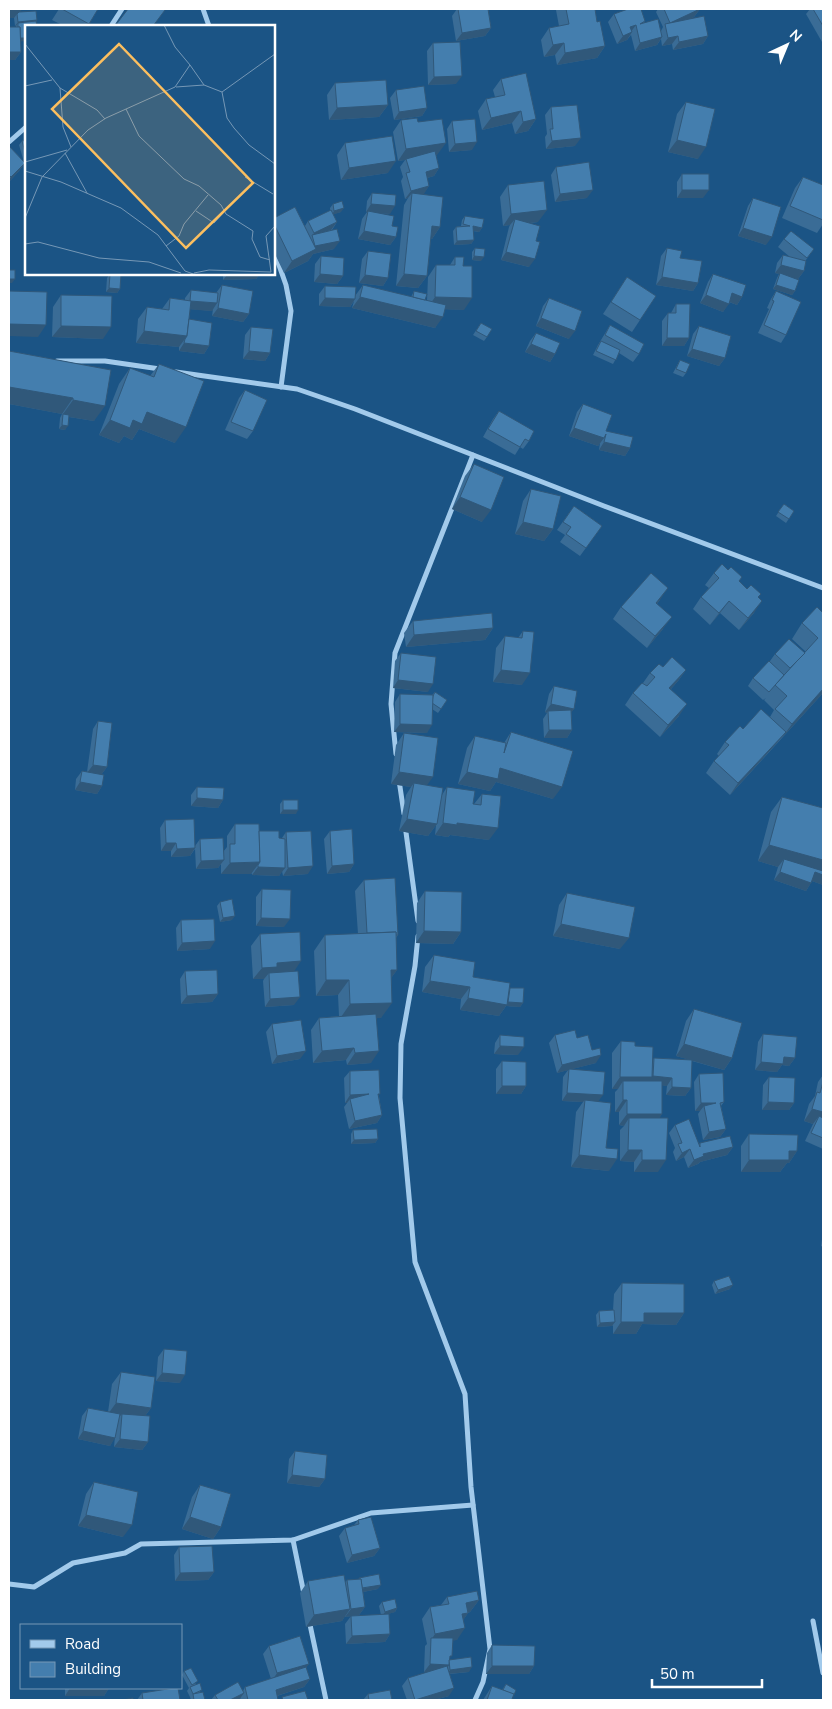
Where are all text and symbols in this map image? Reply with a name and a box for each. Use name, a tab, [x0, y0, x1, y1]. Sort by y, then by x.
north arrow	[762, 20, 812, 70]
inset map	[25, 25, 275, 275]
text: N	[785, 26, 806, 46]
legend	[20, 1624, 182, 1689]
text: Road	[65, 1634, 100, 1654]
scale bar	[652, 1656, 762, 1688]
text: Building	[65, 1659, 121, 1679]
text: 50 m	[660, 1664, 695, 1684]

